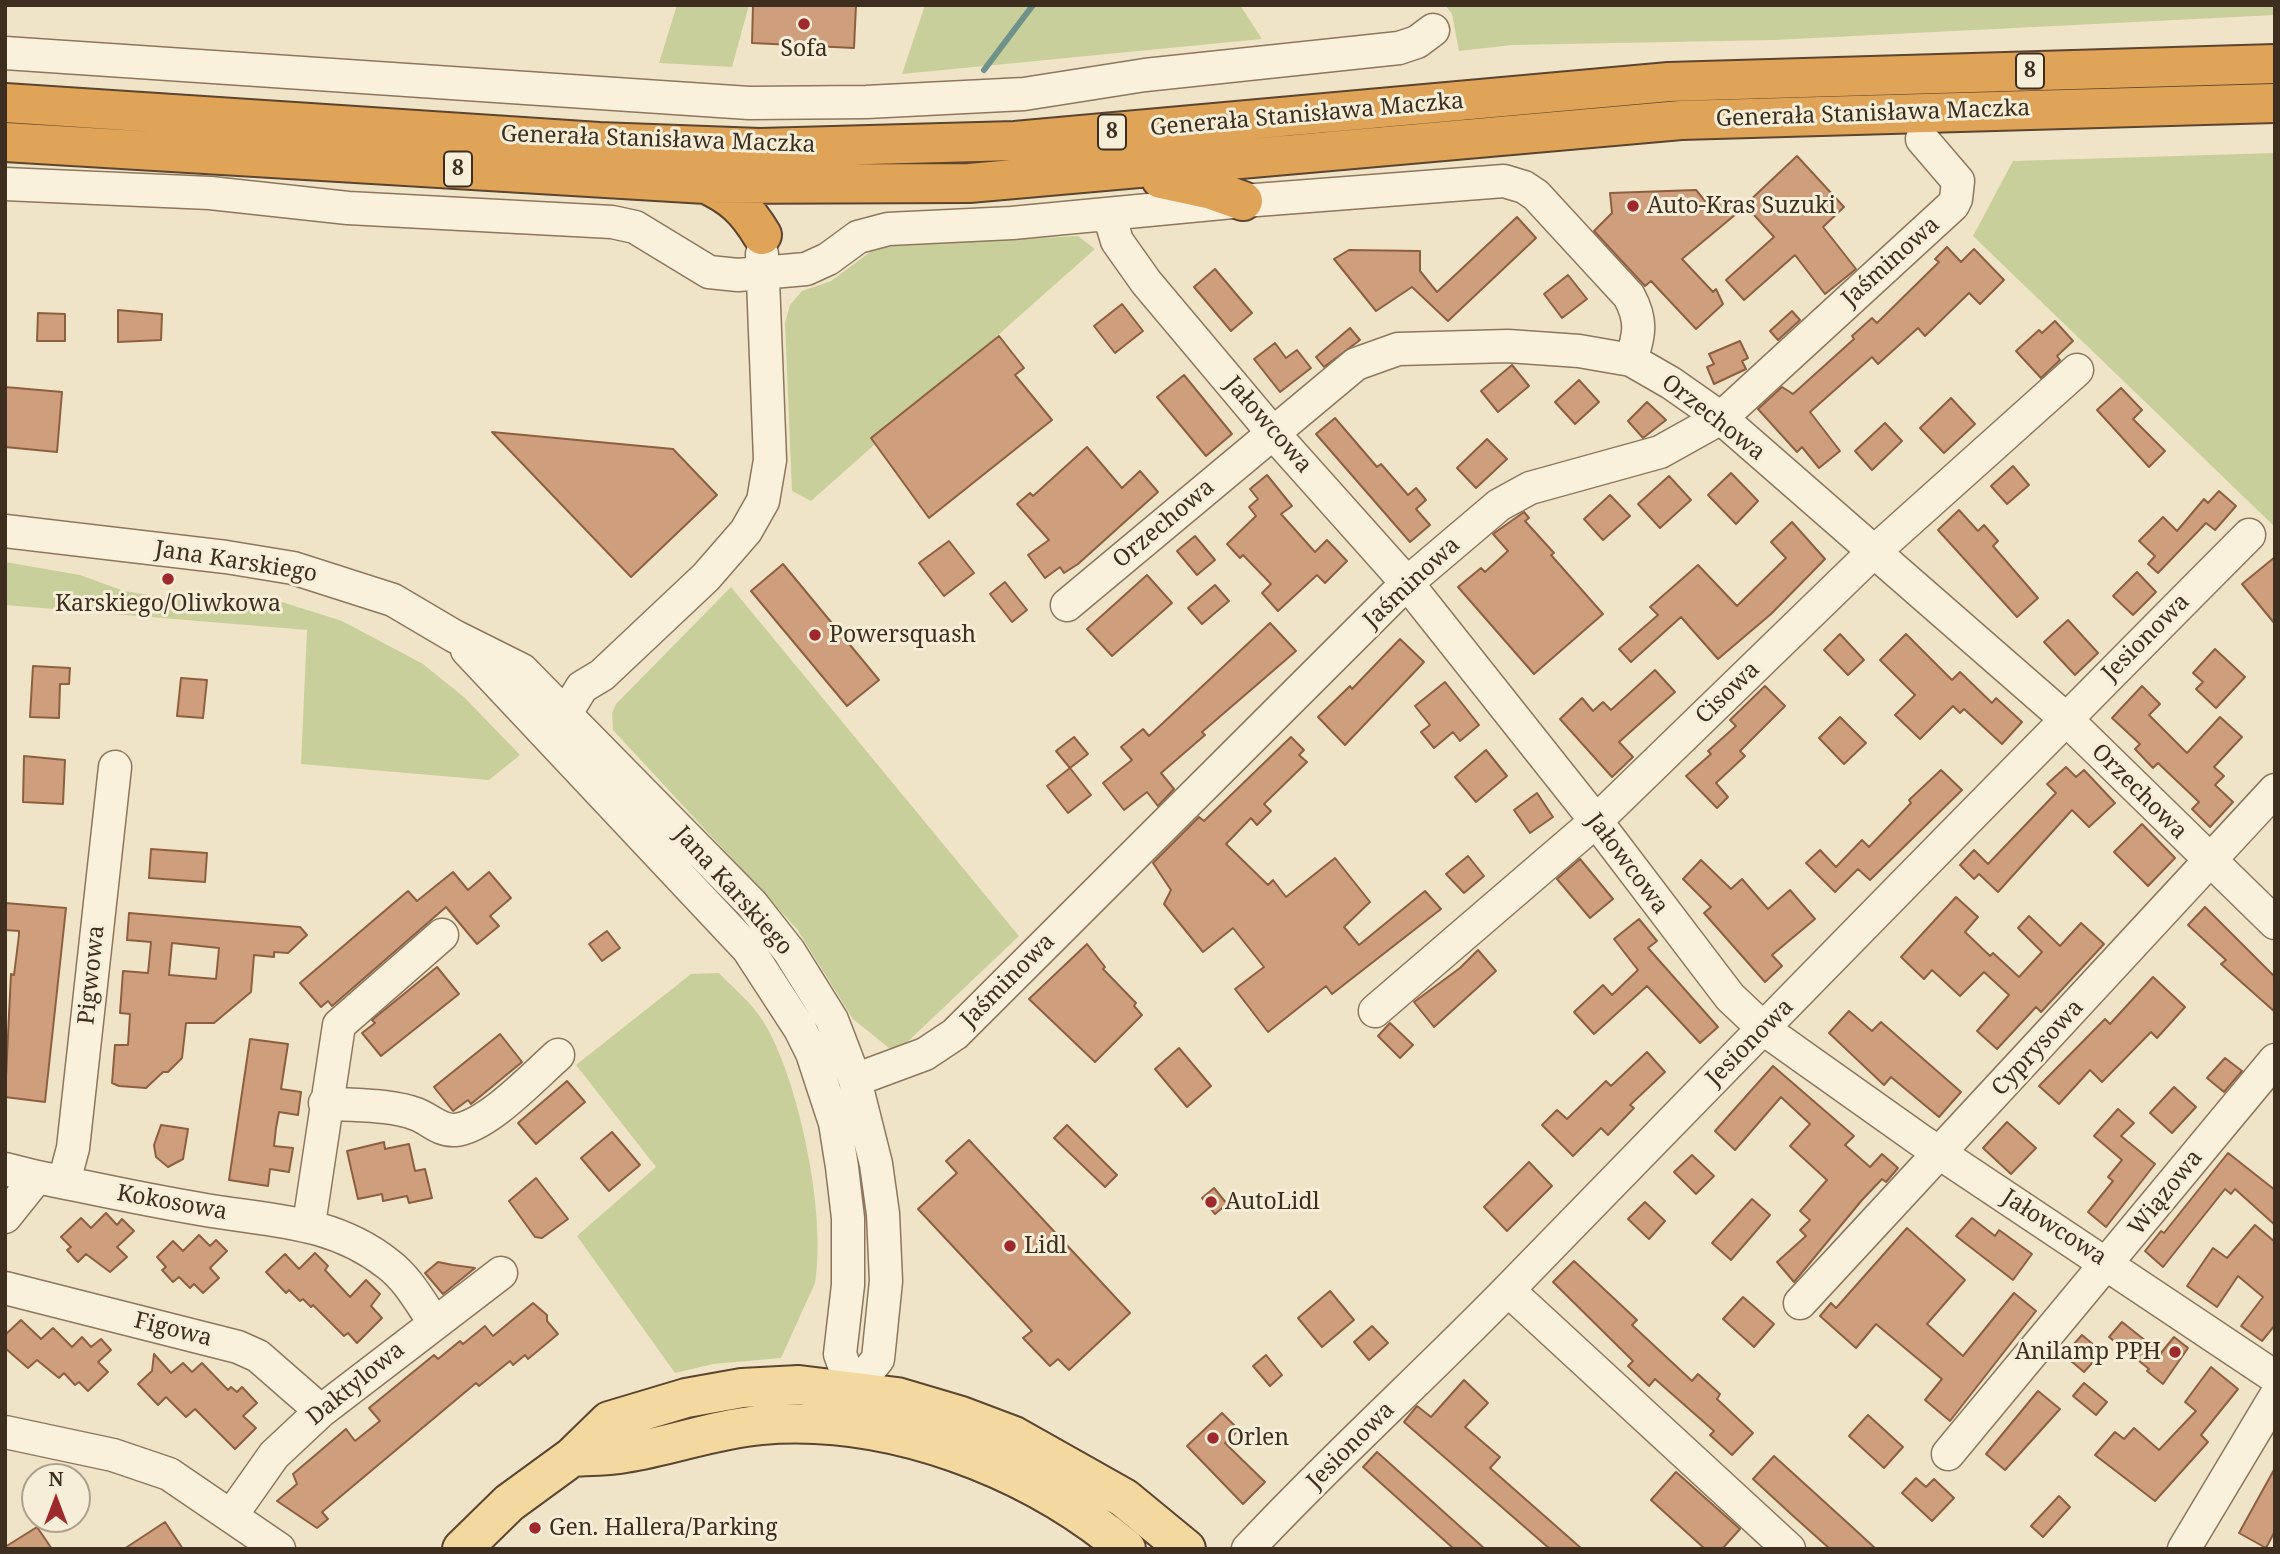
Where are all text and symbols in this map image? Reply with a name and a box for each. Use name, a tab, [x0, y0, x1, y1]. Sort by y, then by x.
marker: Sofa	[796, 16, 812, 32]
place label: Sofa	[780, 35, 828, 63]
road number: 8	[2016, 54, 2044, 88]
street label: Generała Stanisława Maczka	[1149, 88, 1465, 142]
street label: Generała Stanisława Maczka	[1715, 95, 2031, 133]
road number: 8	[1098, 114, 1126, 150]
street label: Generała Stanisława Maczka	[500, 121, 816, 159]
road number: 8	[444, 152, 472, 186]
place label: Auto-Kras Suzuki	[1647, 192, 1836, 220]
marker: Auto-Kras Suzuki	[1625, 198, 1641, 214]
street label: Jaśminowa	[1837, 211, 1945, 313]
street label: Orzechowa	[1656, 369, 1770, 467]
street label: Jałowcowa	[1219, 371, 1317, 479]
street label: Orzechowa	[1108, 474, 1220, 574]
street label: Jaśminowa	[1358, 531, 1466, 635]
street label: Jana Karskiego	[153, 536, 319, 588]
marker: Karskiego/Oliwkowa	[160, 571, 176, 587]
street label: Jesionowa	[2097, 589, 2195, 687]
place label: Karskiego/Oliwkowa	[55, 590, 281, 618]
place label: Powersquash	[829, 621, 976, 649]
marker: Powersquash	[807, 627, 823, 643]
street label: Cisowa	[1690, 656, 1766, 730]
street label: Orzechowa	[2085, 738, 2193, 846]
street label: Jałowcowa	[1580, 808, 1674, 920]
street label: Jana Karskiego	[668, 821, 798, 961]
street label: Pigwowa	[73, 924, 111, 1026]
street label: Jaśminowa	[955, 928, 1061, 1034]
street label: Jesionowa	[1701, 994, 1799, 1092]
street label: Cyprysowa	[1986, 994, 2090, 1102]
street label: Wiązowa	[2123, 1145, 2209, 1241]
street label: Kokosowa	[115, 1180, 229, 1226]
street label: Jałowcowa	[1997, 1184, 2111, 1272]
place label: AutoLidl	[1225, 1188, 1320, 1216]
marker: AutoLidl	[1203, 1194, 1219, 1210]
place label: Lidl	[1024, 1232, 1067, 1260]
marker: Lidl	[1002, 1238, 1018, 1254]
street label: Figowa	[131, 1307, 215, 1353]
street label: Daktylowa	[302, 1336, 410, 1432]
place label: Anilamp PPH	[2015, 1338, 2161, 1366]
marker: Anilamp PPH	[2167, 1344, 2183, 1360]
street label: Jesionowa	[1302, 1397, 1400, 1495]
place label: Orlen	[1227, 1424, 1289, 1452]
marker: Orlen	[1205, 1430, 1221, 1446]
north arrow	[21, 1463, 91, 1533]
text: N	[49, 1466, 63, 1492]
place label: Gen. Hallera/Parking	[549, 1514, 778, 1542]
marker: Gen. Hallera/Parking	[527, 1520, 543, 1536]

